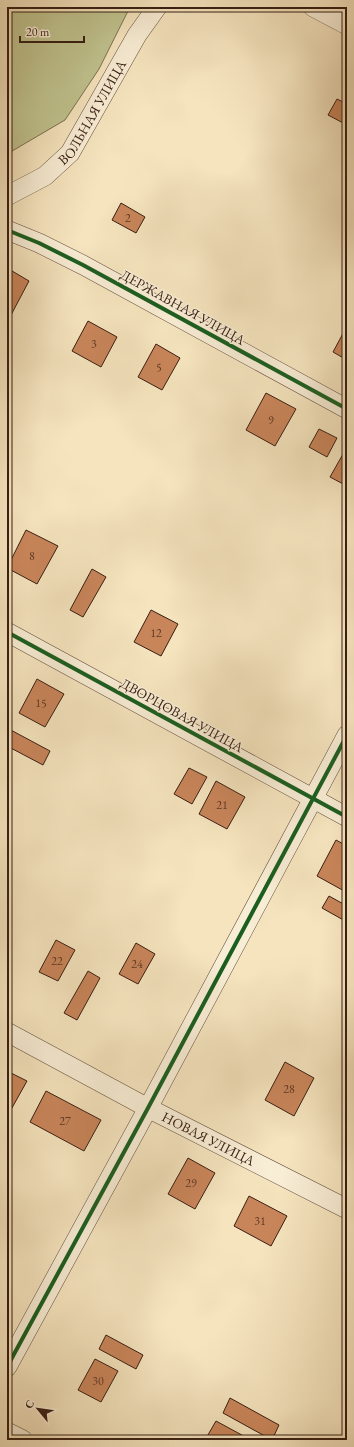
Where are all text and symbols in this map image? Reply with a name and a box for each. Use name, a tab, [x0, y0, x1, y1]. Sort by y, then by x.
scale bar	[20, 18, 84, 44]
text: 20 m	[26, 24, 50, 40]
street label: ВОЛЬНАЯ УЛИЦА	[54, 56, 130, 169]
house number: 2	[125, 210, 131, 226]
street label: ДЕРЖАВНАЯ УЛИЦА	[117, 265, 249, 349]
house number: 3	[91, 336, 97, 352]
house number: 5	[156, 359, 162, 375]
house number: 9	[268, 412, 274, 428]
house number: 8	[29, 548, 35, 564]
house number: 12	[150, 625, 162, 641]
street label: ДВОРЦОВАЯ УЛИЦА	[117, 674, 247, 756]
house number: 15	[35, 695, 47, 711]
house number: 21	[216, 797, 228, 813]
house number: 22	[51, 953, 63, 969]
house number: 24	[131, 956, 143, 972]
house number: 28	[283, 1081, 295, 1097]
street label: НОВАЯ УЛИЦА	[159, 1108, 258, 1170]
house number: 27	[59, 1113, 71, 1129]
house number: 29	[185, 1175, 197, 1191]
house number: 31	[254, 1213, 266, 1229]
house number: 30	[92, 1373, 104, 1389]
north arrow	[18, 1389, 58, 1429]
text: С	[21, 1397, 37, 1411]

